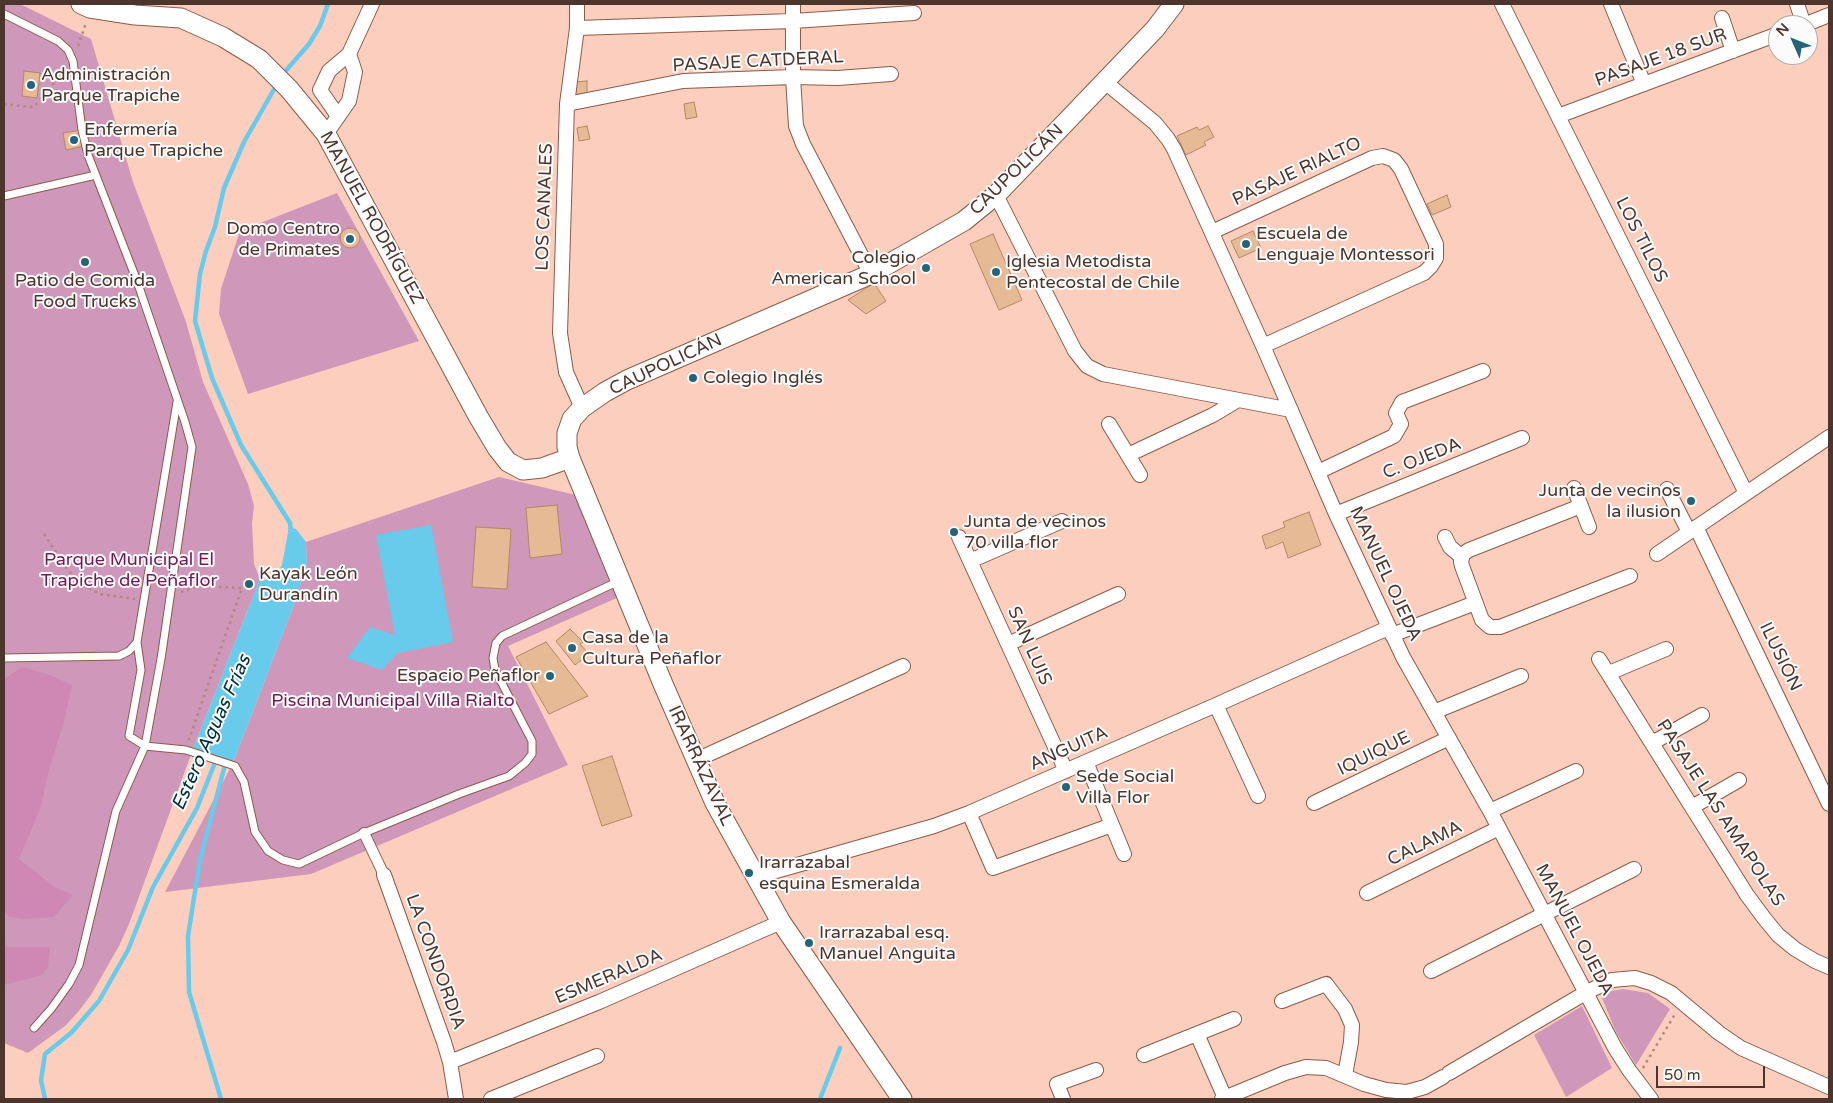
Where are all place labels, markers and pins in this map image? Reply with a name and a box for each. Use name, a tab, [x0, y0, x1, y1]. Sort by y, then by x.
place label: Administración Parque Trapiche	[41, 64, 180, 106]
marker: Administración Parque Trapiche	[25, 79, 37, 91]
place label: Enfermería Parque Trapiche	[84, 119, 223, 162]
marker: Enfermería Parque Trapiche	[68, 134, 80, 146]
place label: Domo Centro de Primates	[226, 218, 340, 260]
place label: Escuela de Lenguaje Montessori	[1256, 223, 1435, 266]
marker: Domo Centro de Primates	[344, 233, 356, 245]
marker: Escuela de Lenguaje Montessori	[1240, 238, 1252, 250]
place label: Colegio American School	[771, 247, 916, 290]
place label: Iglesia Metodista Pentecostal de Chile	[1006, 251, 1180, 294]
marker: Patio de Comida Food Trucks	[79, 256, 91, 268]
marker: Colegio American School	[920, 262, 932, 274]
marker: Iglesia Metodista Pentecostal de Chile	[990, 266, 1002, 278]
place label: Patio de Comida Food Trucks	[15, 270, 155, 312]
place label: Colegio Inglés	[703, 367, 823, 389]
marker: Colegio Inglés	[687, 372, 699, 384]
place label: Junta de vecinos la ilusion	[1539, 480, 1681, 522]
marker: Junta de vecinos la ilusion	[1685, 495, 1697, 507]
place label: Junta de vecinos 70 villa flor	[964, 511, 1106, 554]
marker: Junta de vecinos 70 villa flor	[948, 526, 960, 538]
place label: Kayak León Durandín	[259, 563, 358, 606]
marker: Kayak León Durandín	[243, 578, 255, 590]
place label: Casa de la Cultura Peñaflor	[582, 627, 721, 670]
marker: Casa de la Cultura Peñaflor	[566, 642, 578, 654]
place label: Espacio Peñaflor	[397, 665, 540, 687]
marker: Espacio Peñaflor	[544, 670, 556, 682]
place label: Sede Social Villa Flor	[1076, 766, 1174, 809]
marker: Sede Social Villa Flor	[1060, 781, 1072, 793]
place label: Irarrazabal esquina Esmeralda	[759, 852, 920, 894]
marker: Irarrazabal esquina Esmeralda	[743, 867, 755, 879]
place label: Irarrazabal esq. Manuel Anguita	[819, 922, 956, 964]
marker: Irarrazabal esq. Manuel Anguita	[803, 937, 815, 949]

